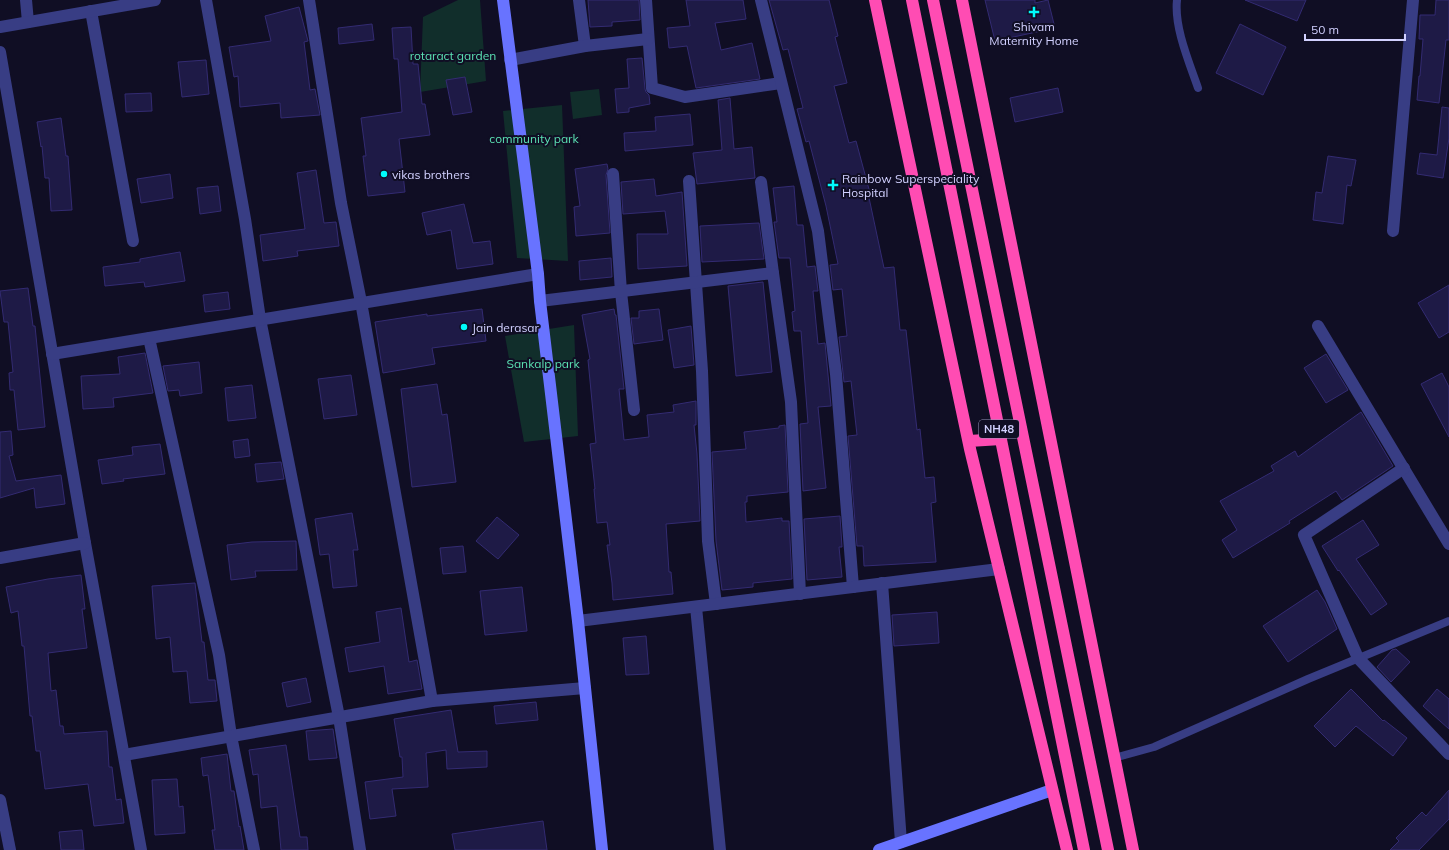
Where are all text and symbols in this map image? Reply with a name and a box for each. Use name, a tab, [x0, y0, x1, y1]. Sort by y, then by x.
marker: Shivam Maternity Home	[1028, 6, 1040, 18]
scale bar	[1305, 16, 1405, 42]
place label: Shivam Maternity Home	[989, 19, 1079, 48]
text: 50 m	[1311, 22, 1339, 37]
park label: rotaract garden	[410, 48, 496, 63]
park label: community park	[489, 131, 579, 146]
place label: vikas brothers	[392, 167, 470, 182]
marker: vikas brothers	[379, 169, 389, 179]
place label: Rainbow Superspeciality Hospital	[842, 171, 980, 200]
marker: Rainbow Superspeciality Hospital	[827, 179, 839, 191]
place label: Jain derasar	[472, 320, 540, 335]
marker: Jain derasar	[459, 322, 469, 332]
park label: Sankalp park	[506, 356, 580, 371]
road number: NH48	[979, 420, 1019, 438]

